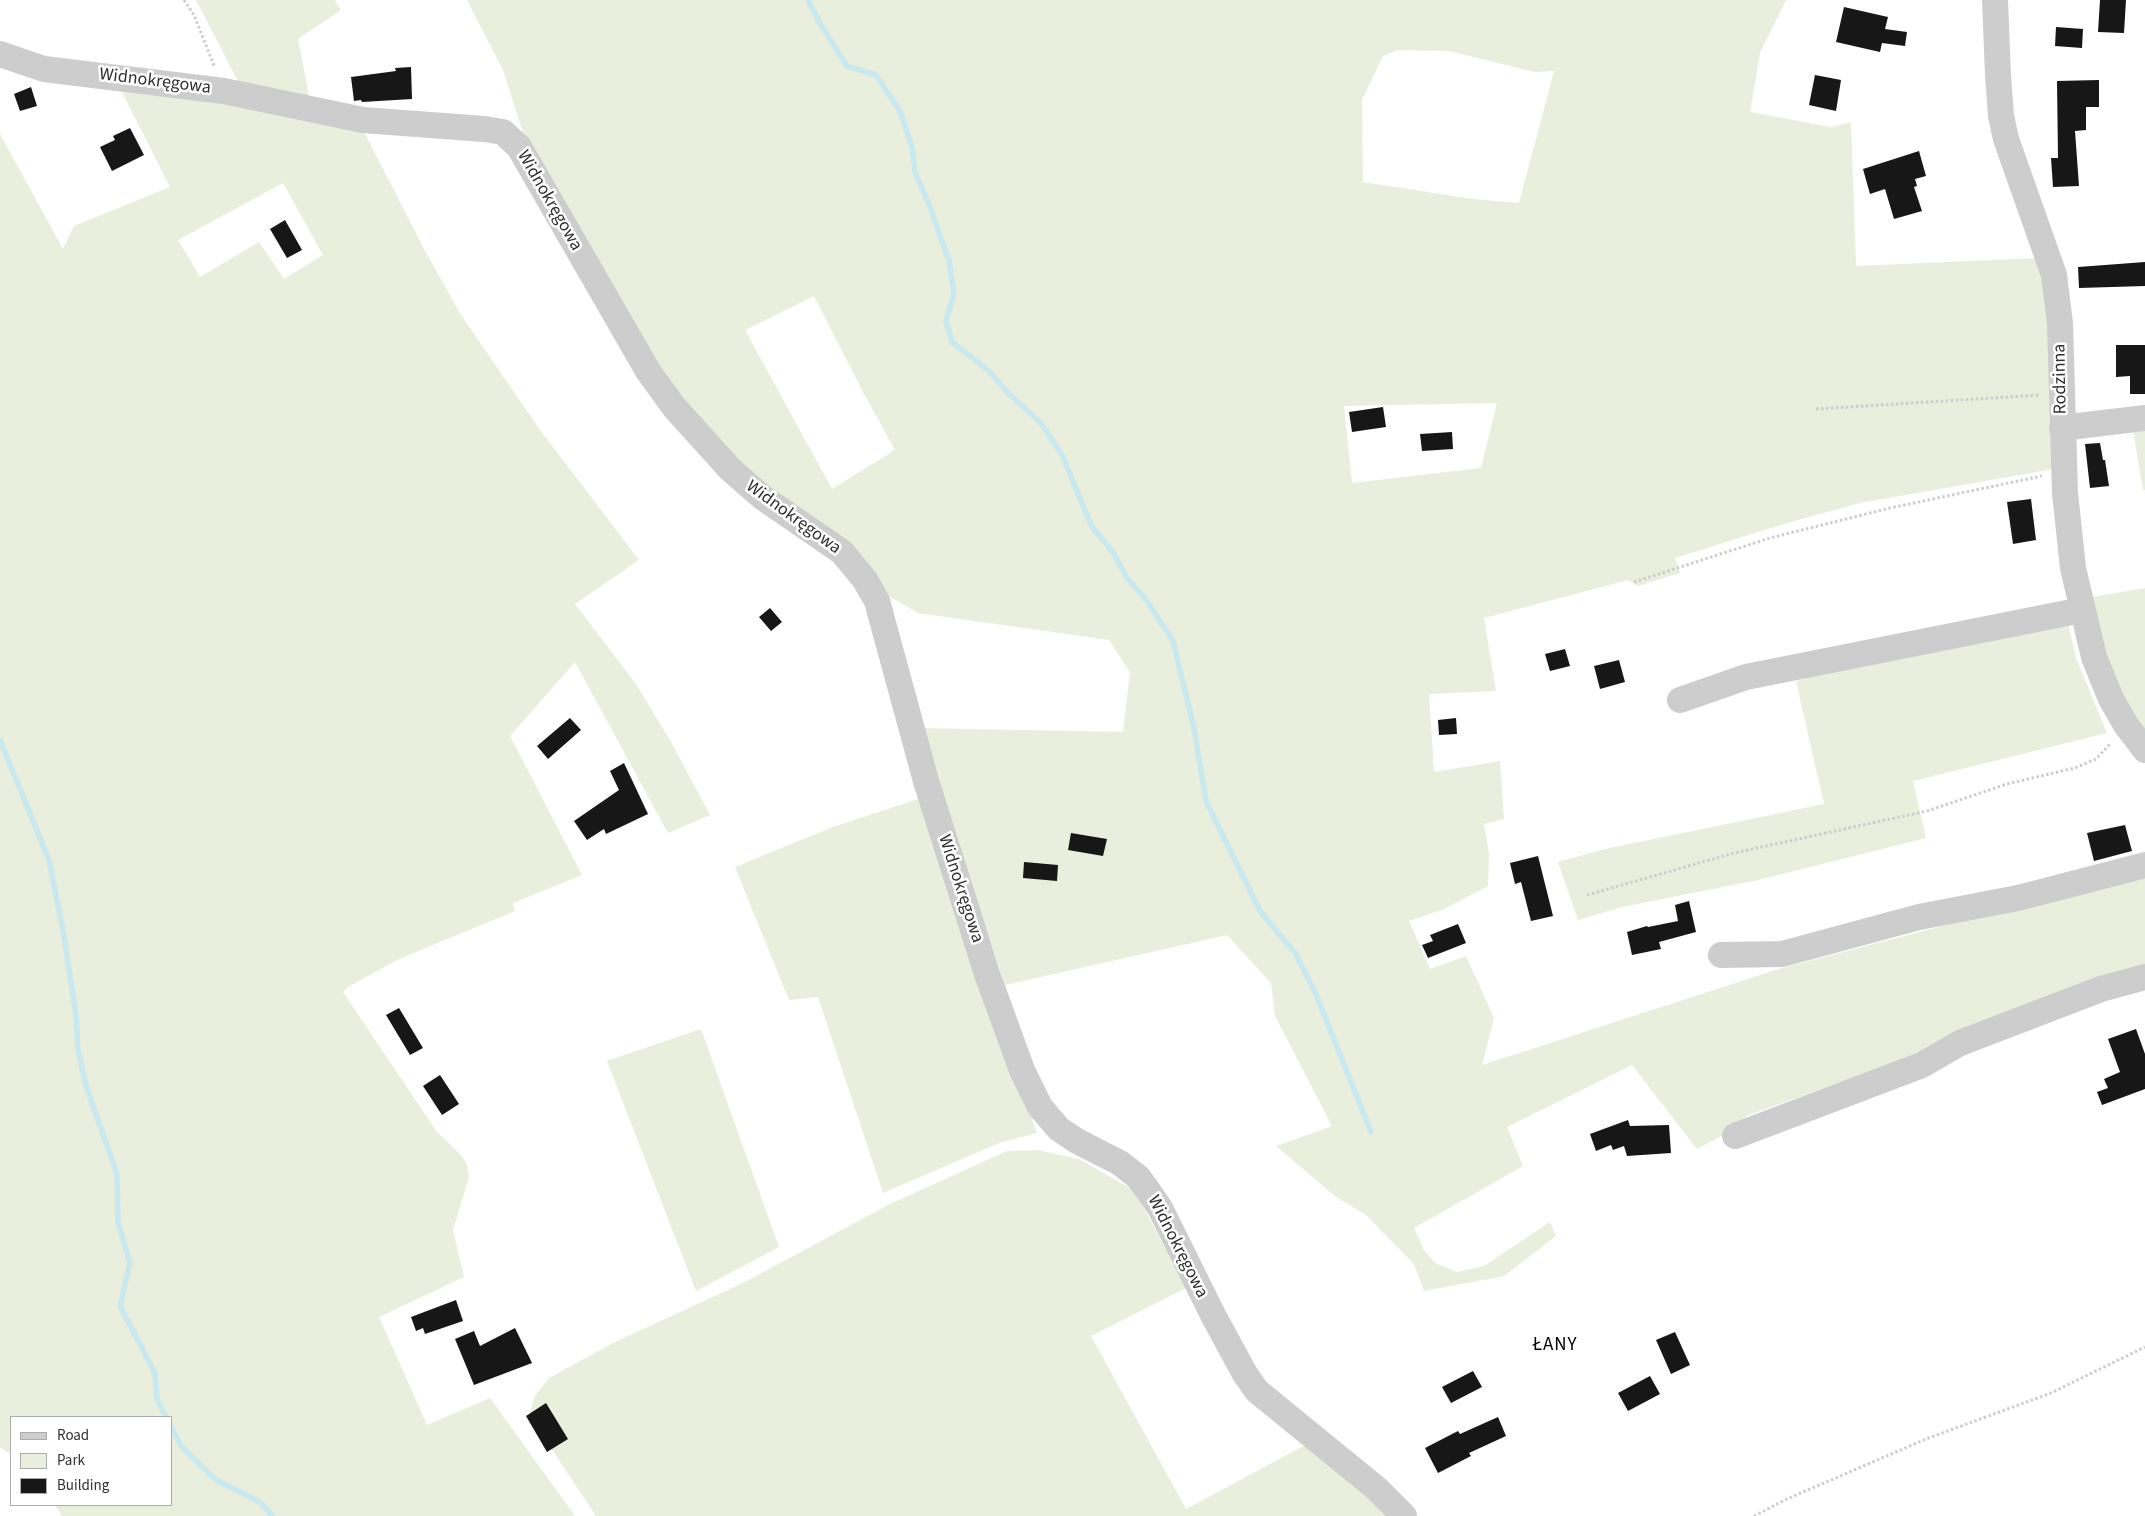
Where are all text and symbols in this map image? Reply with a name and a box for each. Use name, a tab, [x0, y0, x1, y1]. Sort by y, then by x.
street label: Widnokręgowa	[98, 64, 212, 100]
street label: Widnokręgowa	[512, 147, 586, 255]
street label: Rodzinna	[2050, 343, 2072, 415]
street label: Widnokręgowa	[741, 476, 845, 560]
street label: Widnokręgowa	[932, 832, 988, 946]
street label: Widnokręgowa	[1142, 1192, 1212, 1302]
district label: ŁANY	[1532, 1335, 1578, 1357]
legend	[10, 1416, 172, 1506]
text: Road	[57, 1425, 89, 1446]
text: Park	[57, 1450, 85, 1471]
text: Building	[57, 1475, 109, 1496]

